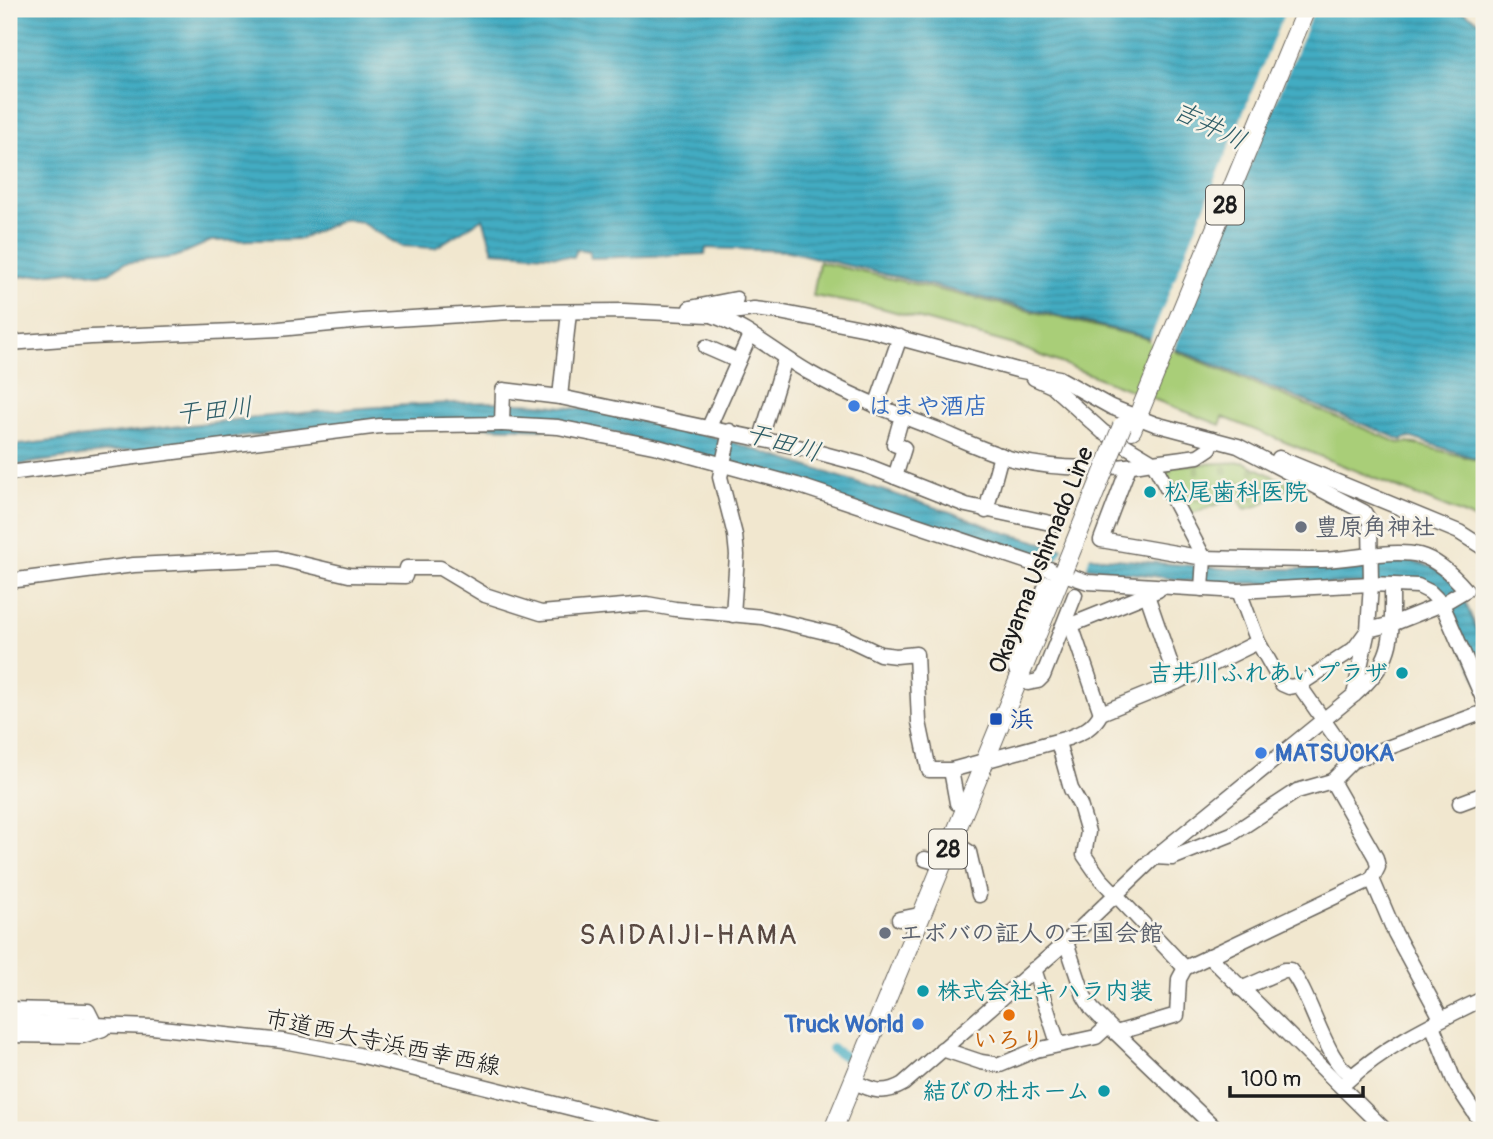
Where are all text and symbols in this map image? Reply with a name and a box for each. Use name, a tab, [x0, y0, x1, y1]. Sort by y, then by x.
water label: 吉井川	[1167, 94, 1252, 157]
road number: 28	[1206, 186, 1244, 224]
water label: 干田川	[174, 391, 255, 431]
place label: はまや酒店	[868, 392, 988, 421]
marker: はまや酒店	[846, 398, 862, 414]
water label: 干田川	[741, 417, 825, 469]
street label: Okayama Ushimado Line	[983, 442, 1100, 678]
place label: 松尾歯科医院	[1164, 478, 1308, 507]
marker: 松尾歯科医院	[1142, 484, 1158, 500]
place label: 豊原角神社	[1315, 513, 1435, 542]
marker: 豊原角神社	[1293, 519, 1309, 535]
place label: 吉井川ふれあいプラザ	[1148, 659, 1388, 688]
marker: 吉井川ふれあいプラザ	[1394, 665, 1410, 681]
place label: 浜	[1010, 705, 1034, 734]
marker: 浜	[988, 711, 1004, 727]
place label: MATSUOKA	[1275, 739, 1395, 768]
marker: MATSUOKA	[1253, 745, 1269, 761]
road number: 28	[929, 830, 967, 869]
district label: SAIDAIJI-HAMA	[579, 918, 799, 953]
place label: エボバの証人の王国会館	[899, 919, 1163, 948]
marker: エボバの証人の王国会館	[877, 925, 893, 941]
place label: 株式会社キハラ内装	[937, 977, 1153, 1006]
marker: 株式会社キハラ内装	[915, 983, 931, 999]
street label: 市道西大寺浜西幸西線	[263, 1003, 503, 1082]
marker: いろり	[1001, 1007, 1017, 1023]
place label: Truck World	[783, 1010, 904, 1039]
marker: Truck World	[910, 1016, 926, 1032]
place label: いろり	[973, 1026, 1045, 1055]
scale bar	[1230, 1055, 1364, 1099]
text: 100 m	[1241, 1066, 1301, 1093]
place label: 結びの杜ホーム	[923, 1077, 1090, 1106]
marker: 結びの杜ホーム	[1096, 1083, 1112, 1099]

